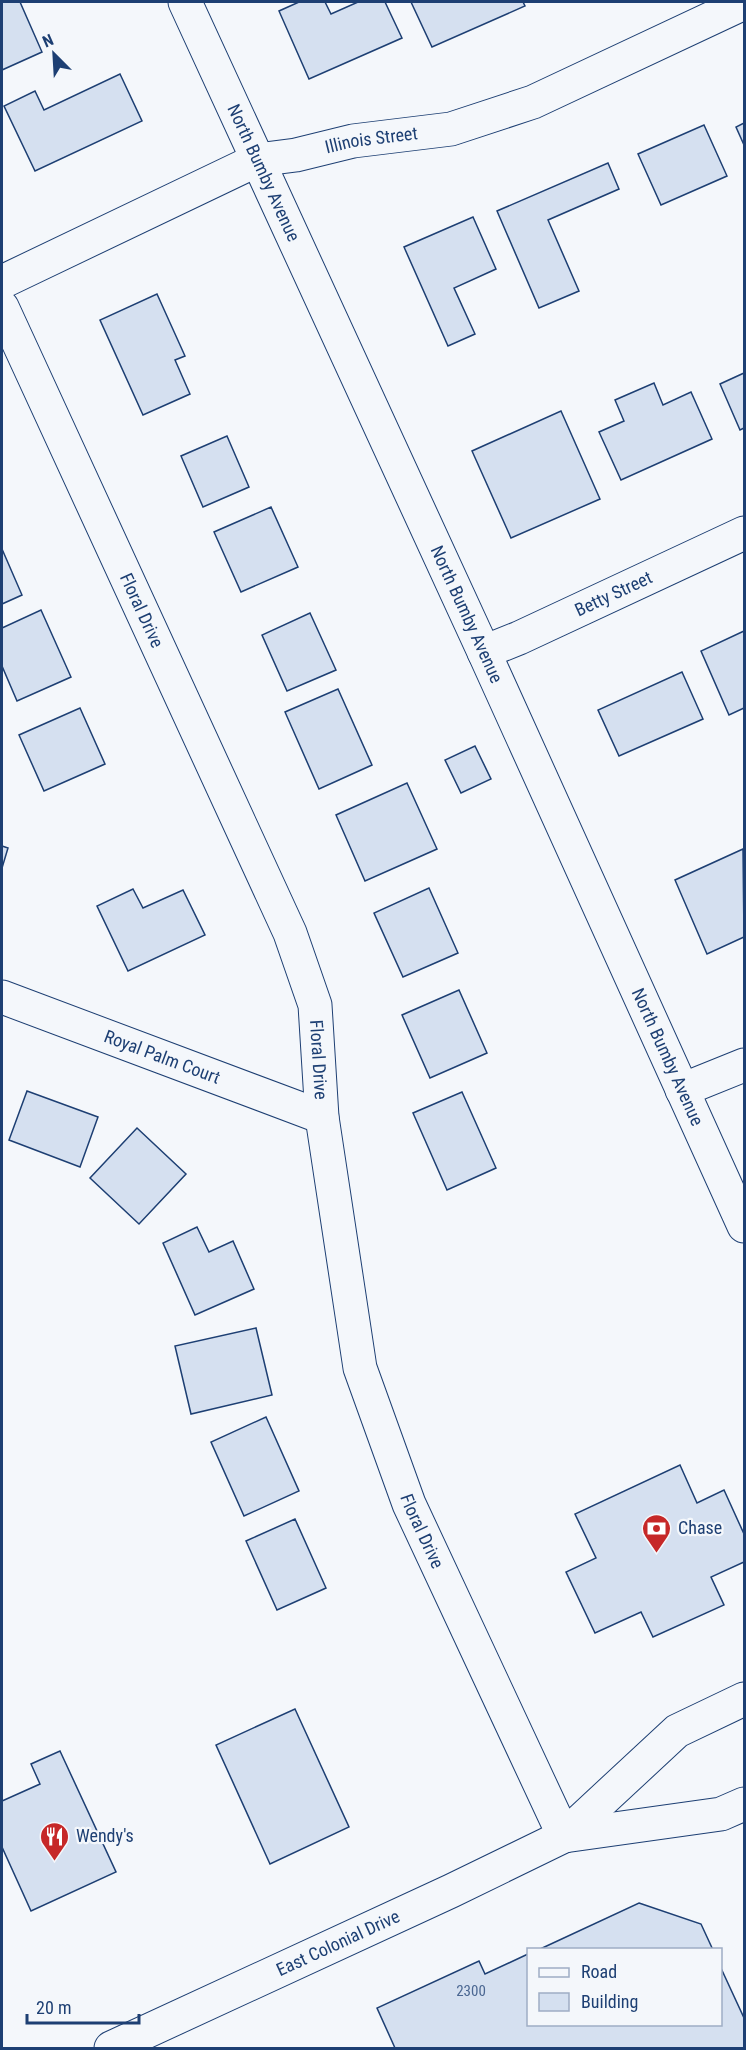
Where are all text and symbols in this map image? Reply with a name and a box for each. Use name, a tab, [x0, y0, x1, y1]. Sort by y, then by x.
north arrow	[24, 24, 84, 84]
text: N	[40, 30, 56, 51]
street label: North Bumby Avenue	[223, 101, 305, 245]
street label: Illinois Street	[323, 122, 419, 157]
street label: North Bumby Avenue	[427, 542, 508, 686]
street label: Betty Street	[571, 566, 655, 620]
street label: Floral Drive	[116, 570, 168, 651]
street label: North Bumby Avenue	[628, 985, 708, 1129]
street label: Floral Drive	[306, 1019, 332, 1100]
street label: Royal Palm Court	[101, 1025, 223, 1088]
street label: Floral Drive	[396, 1491, 449, 1572]
bank icon: Chase	[641, 1512, 673, 1554]
place label: Chase	[678, 1517, 722, 1538]
restaurant icon: Wendy's	[39, 1820, 71, 1862]
place label: Wendy's	[76, 1825, 134, 1846]
street label: East Colonial Drive	[273, 1905, 403, 1980]
legend	[527, 1948, 722, 2026]
text: Road	[581, 1961, 617, 1982]
house number: 2300	[456, 1982, 486, 2000]
scale bar	[27, 1987, 140, 2025]
text: Building	[581, 1991, 638, 2012]
text: 20 m	[36, 1997, 71, 2018]

